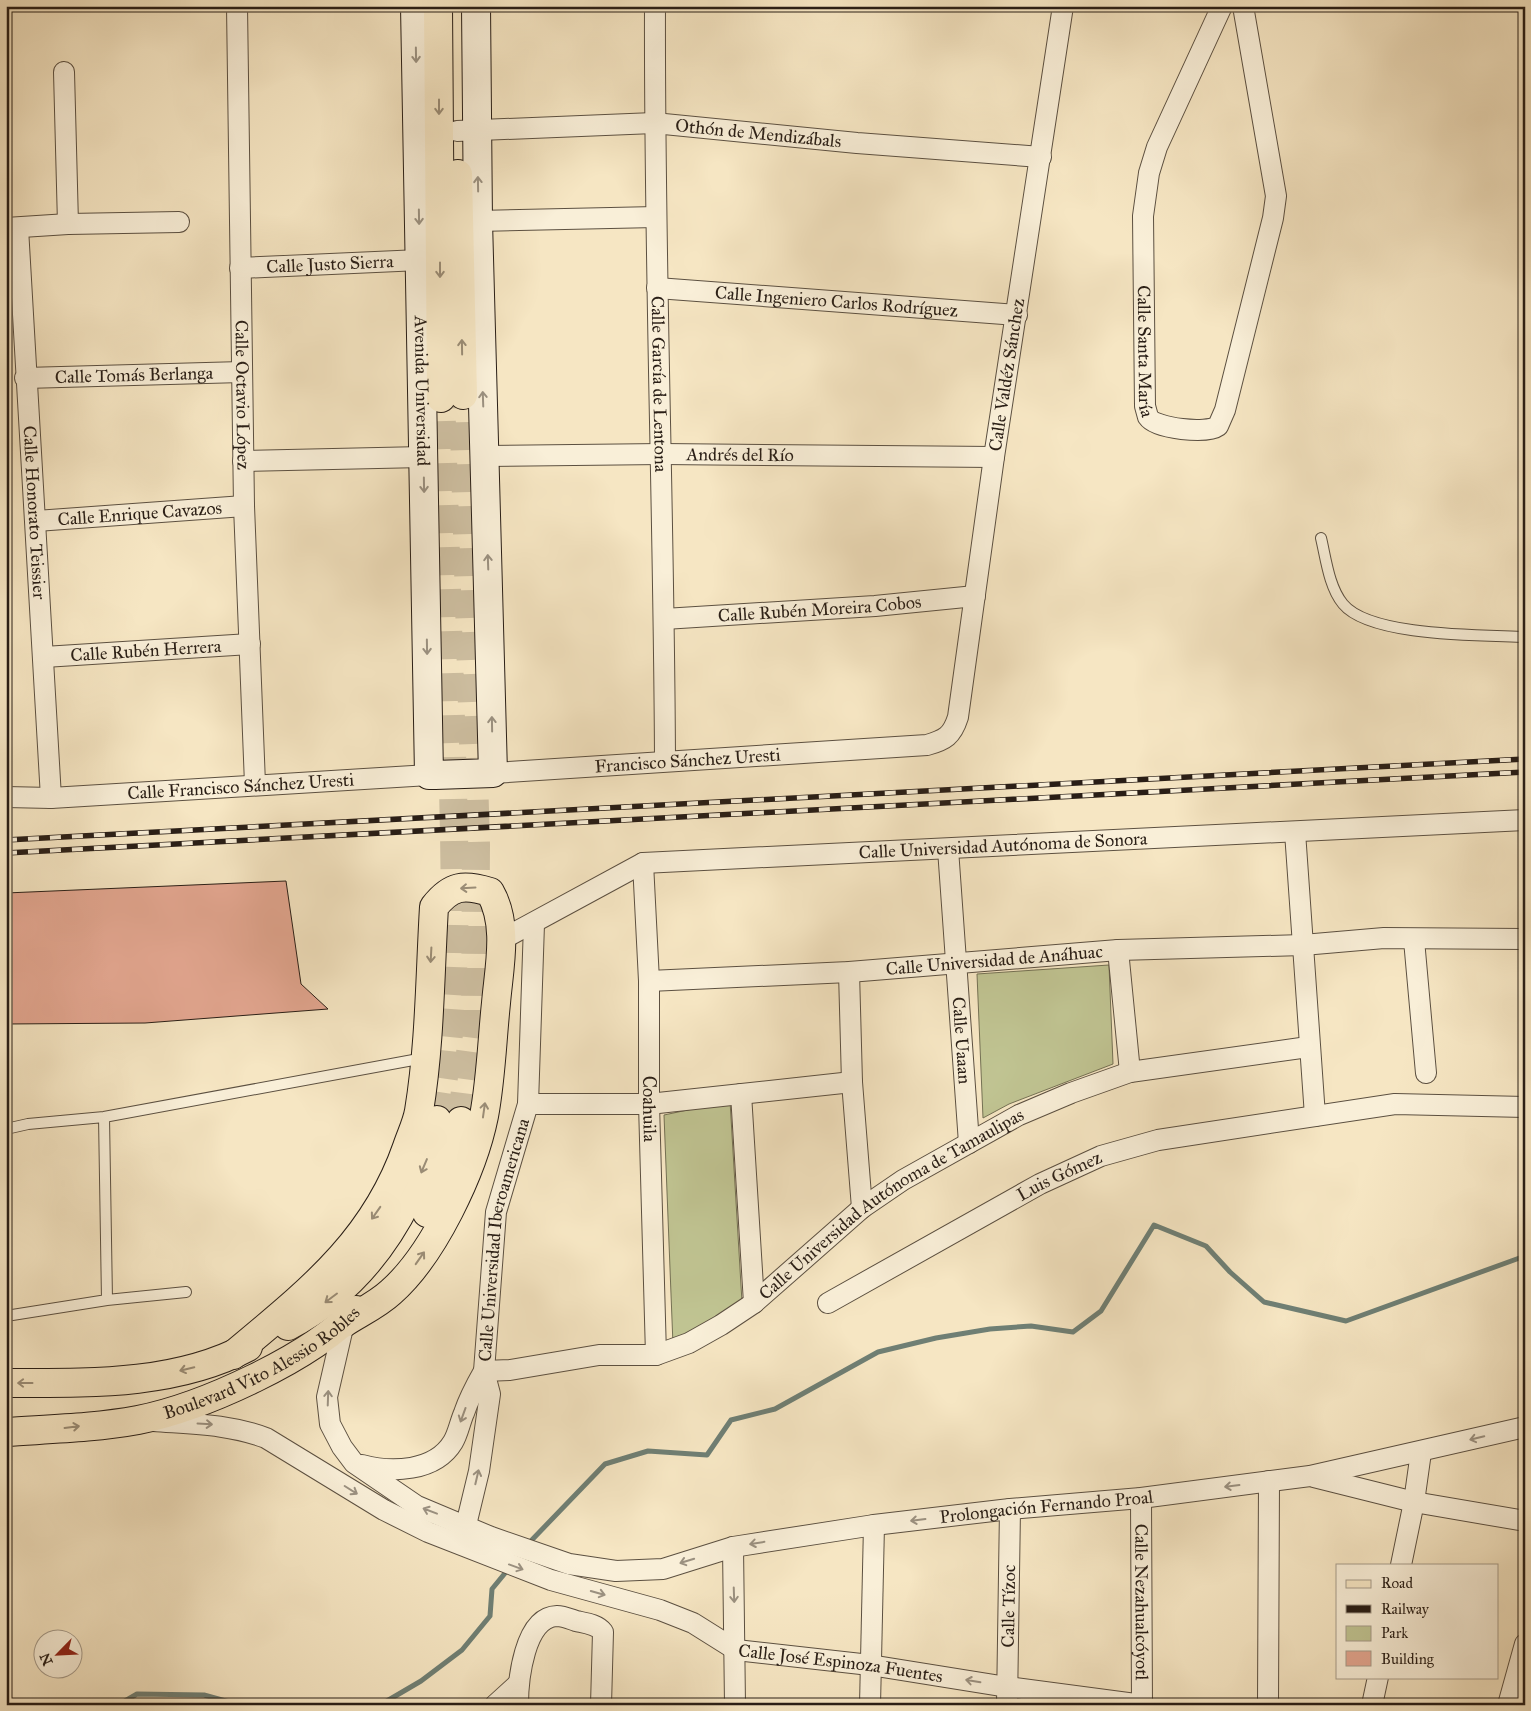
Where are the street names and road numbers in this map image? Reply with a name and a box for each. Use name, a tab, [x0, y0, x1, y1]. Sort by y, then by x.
street label: Othón de Mendizábals	[674, 114, 842, 152]
street label: Calle Justo Sierra	[266, 250, 394, 278]
street label: Calle Ingeniero Carlos Rodríguez	[714, 281, 959, 322]
street label: Calle Santa María	[1133, 285, 1159, 420]
street label: Calle García de Lentona	[647, 296, 672, 473]
street label: Calle Valdéz Sánchez	[984, 297, 1029, 453]
street label: Avenida Universidad	[410, 314, 434, 466]
street label: Calle Octavio López	[230, 320, 254, 470]
street label: Calle Tomás Berlanga	[54, 362, 214, 388]
street label: Calle Honorato Teissier	[18, 425, 50, 600]
street label: Andrés del Río	[685, 443, 794, 466]
street label: Calle Enrique Cavazos	[57, 497, 223, 530]
street label: Calle Rubén Moreira Cobos	[717, 590, 922, 627]
street label: Calle Rubén Herrera	[70, 635, 222, 666]
street label: Francisco Sánchez Uresti	[594, 743, 781, 777]
street label: Calle Francisco Sánchez Uresti	[127, 769, 355, 804]
street label: Calle Universidad Autónoma de Sonora	[858, 827, 1148, 863]
street label: Calle Universidad de Anáhuac	[885, 940, 1104, 980]
street label: Calle Uaaan	[948, 996, 976, 1085]
street label: Coahuila	[638, 1076, 661, 1143]
street label: Calle Universidad Autónoma de Tamaulipas	[754, 1103, 1027, 1305]
street label: Calle Universidad Iberoamericana	[474, 1115, 534, 1362]
street label: Luis Gómez	[1013, 1146, 1105, 1206]
street label: Boulevard Vito Alessio Robles	[161, 1302, 364, 1424]
street label: Prolongación Fernando Proal	[938, 1486, 1155, 1528]
street label: Calle Nezahualcóyotl	[1130, 1524, 1153, 1681]
street label: Calle Tízoc	[997, 1564, 1020, 1648]
street label: Calle José Espinoza Fuentes	[737, 1639, 945, 1688]

